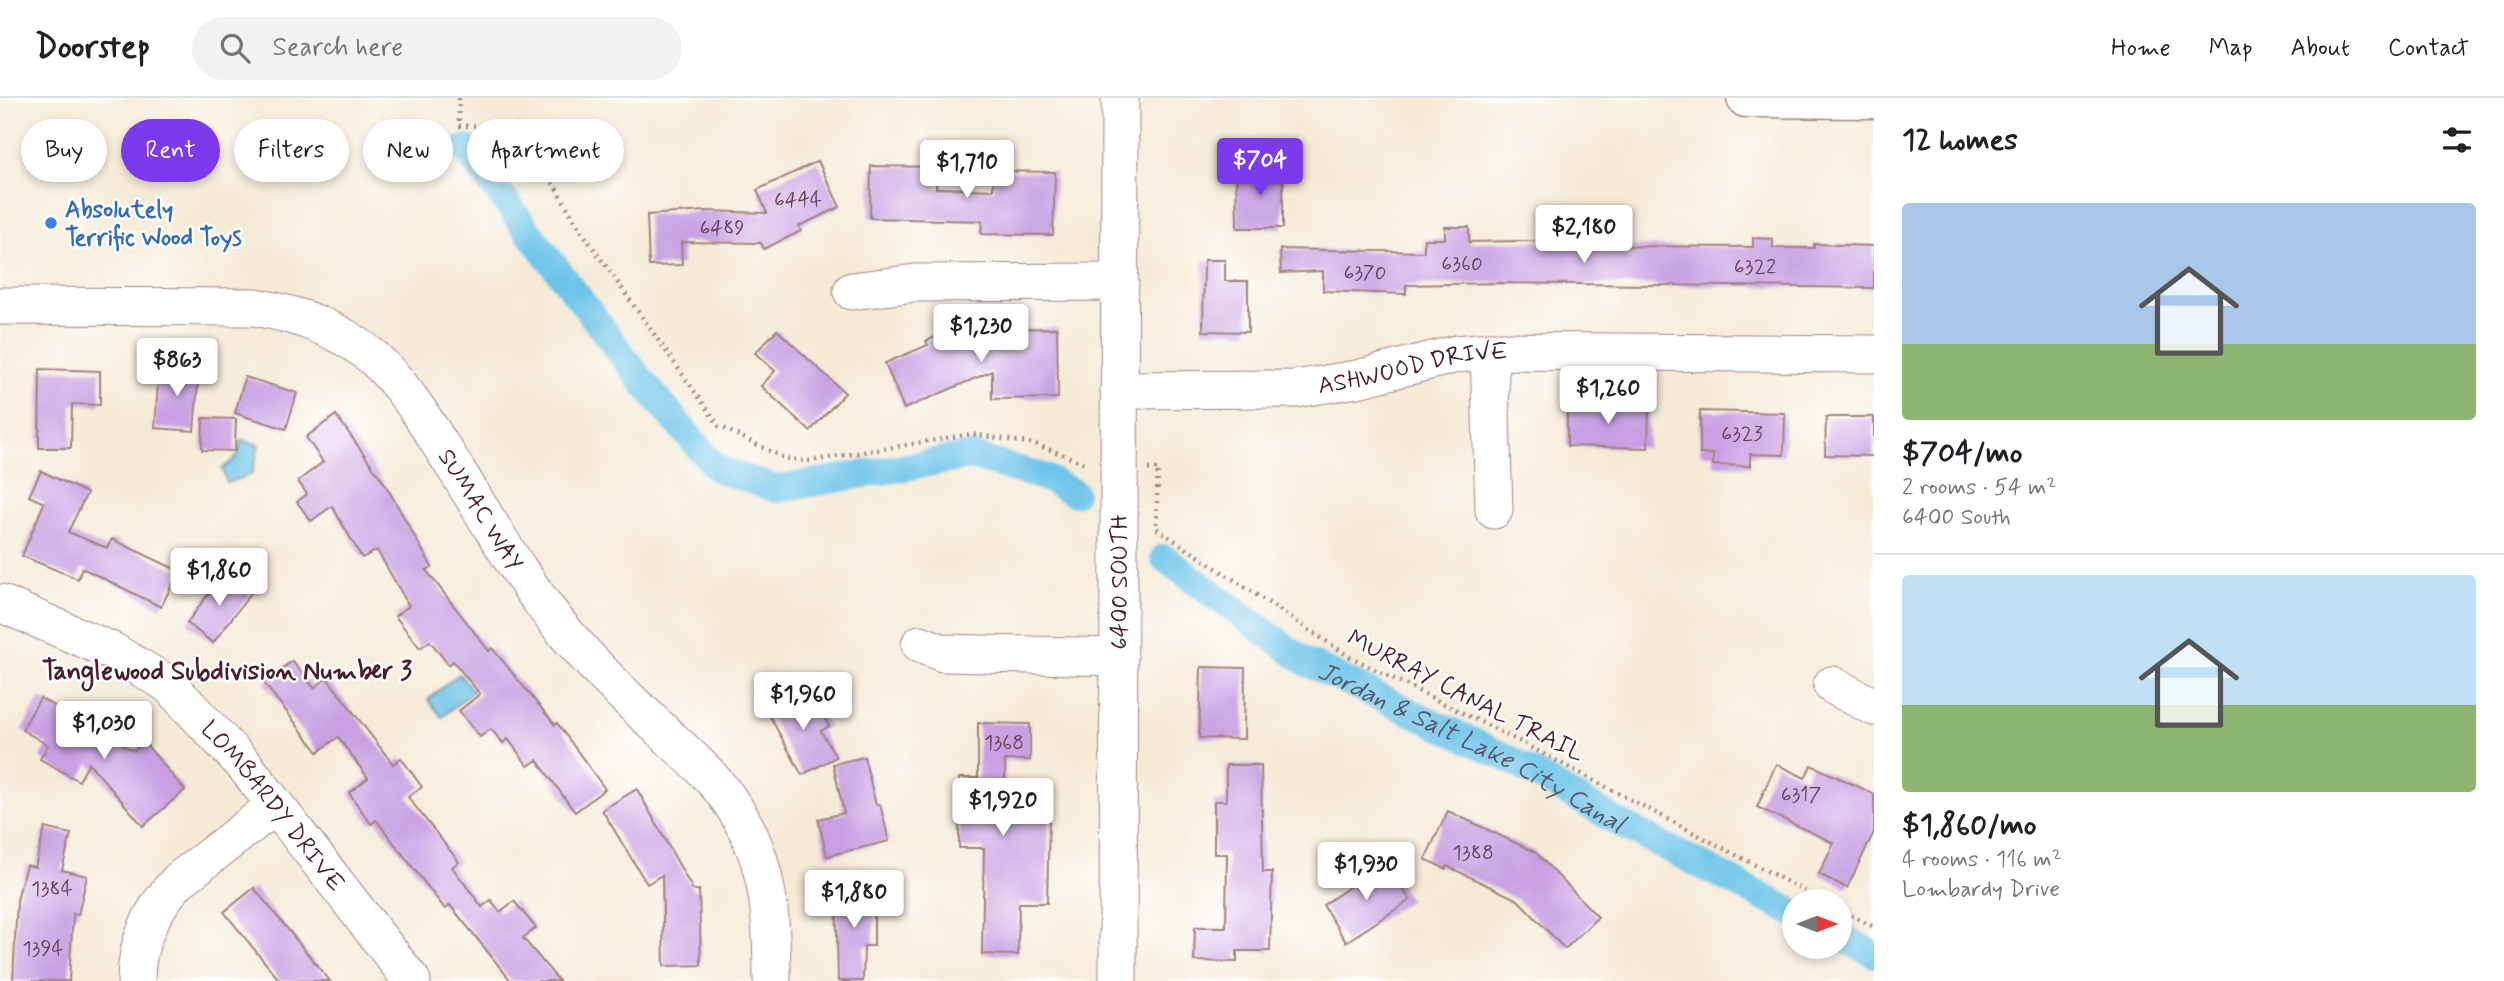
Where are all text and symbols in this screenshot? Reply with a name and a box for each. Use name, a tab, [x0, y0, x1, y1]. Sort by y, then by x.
search box	[192, 17, 682, 80]
text: Doorstep	[35, 26, 150, 70]
icon: search	[216, 29, 254, 67]
text: Search here	[272, 31, 403, 65]
text: Home	[2111, 33, 2171, 64]
text: Map	[2209, 33, 2253, 64]
text: About	[2291, 33, 2350, 64]
text: Contact	[2388, 33, 2469, 64]
chip: Buy	[21, 119, 107, 182]
chip: Rent	[121, 119, 220, 182]
chip: Filters	[234, 119, 349, 182]
chip: New	[363, 119, 453, 182]
chip: Apartment	[467, 119, 624, 182]
text: 12 homes	[1902, 121, 2018, 160]
icon: filters	[2438, 121, 2476, 159]
pin: $704	[1219, 139, 1301, 198]
pin: $1,710	[910, 140, 1024, 200]
text: $704	[1233, 146, 1287, 176]
text: $1,710	[936, 148, 998, 178]
house number: 6444	[774, 186, 822, 214]
place label: Absolutely Terrific Wood Toys	[65, 195, 242, 254]
pin: $2,180	[1527, 206, 1641, 265]
text: $2,180	[1552, 213, 1616, 243]
house number: 6489	[699, 214, 745, 242]
marker: Absolutely Terrific Wood Toys	[43, 215, 59, 231]
icon: home	[2126, 248, 2252, 374]
house number: 6360	[1441, 250, 1483, 278]
house number: 6322	[1734, 253, 1776, 281]
house number: 6370	[1343, 259, 1387, 287]
pin: $1,230	[924, 304, 1038, 364]
text: $1,230	[949, 312, 1013, 342]
street label: ASHWOOD DRIVE	[1316, 337, 1508, 402]
pin: $863	[136, 338, 218, 398]
text: $863	[153, 346, 201, 376]
pin: $1,260	[1551, 366, 1665, 426]
text: $1,260	[1576, 374, 1640, 404]
house number: 6323	[1721, 420, 1763, 448]
text: $704/mo	[1902, 434, 2022, 473]
street label: SUMAC WAY	[430, 443, 530, 577]
text: 2 rooms · 54 m²	[1902, 473, 2056, 503]
text: 6400 South	[1902, 503, 2011, 533]
street label: 6400 SOUTH	[1105, 514, 1136, 650]
pin: $1,860	[162, 548, 276, 608]
text: $1,860	[186, 556, 252, 586]
icon: home	[2126, 620, 2252, 746]
street label: MURRAY CANAL TRAIL	[1342, 623, 1589, 770]
district label: Tanglewood Subdivision Number 3	[42, 655, 412, 692]
water label: Jordan & Salt Lake City Canal	[1312, 655, 1632, 843]
pin: $1,960	[746, 672, 860, 732]
text: $1,960	[770, 680, 836, 710]
pin: $1,030	[47, 702, 161, 761]
text: $1,030	[72, 709, 136, 739]
street label: LOMBARDY DRIVE	[193, 715, 351, 899]
house number: 1368	[984, 729, 1024, 757]
pin: $1,920	[946, 778, 1060, 838]
house number: 6317	[1781, 781, 1822, 809]
text: $1,920	[968, 786, 1038, 816]
text: $1,860/mo	[1902, 806, 2037, 845]
house number: 1388	[1452, 839, 1494, 867]
pin: $1,930	[1309, 842, 1423, 902]
text: 4 rooms · 116 m²	[1902, 845, 2062, 875]
text: $1,930	[1334, 850, 1398, 880]
pin: $1,880	[797, 870, 911, 930]
house number: 1384	[31, 875, 73, 903]
text: Lombardy Drive	[1902, 875, 2060, 905]
text: $1,880	[821, 878, 887, 908]
north arrow	[1782, 889, 1852, 959]
map controls	[1782, 889, 1852, 959]
house number: 1394	[22, 935, 64, 963]

